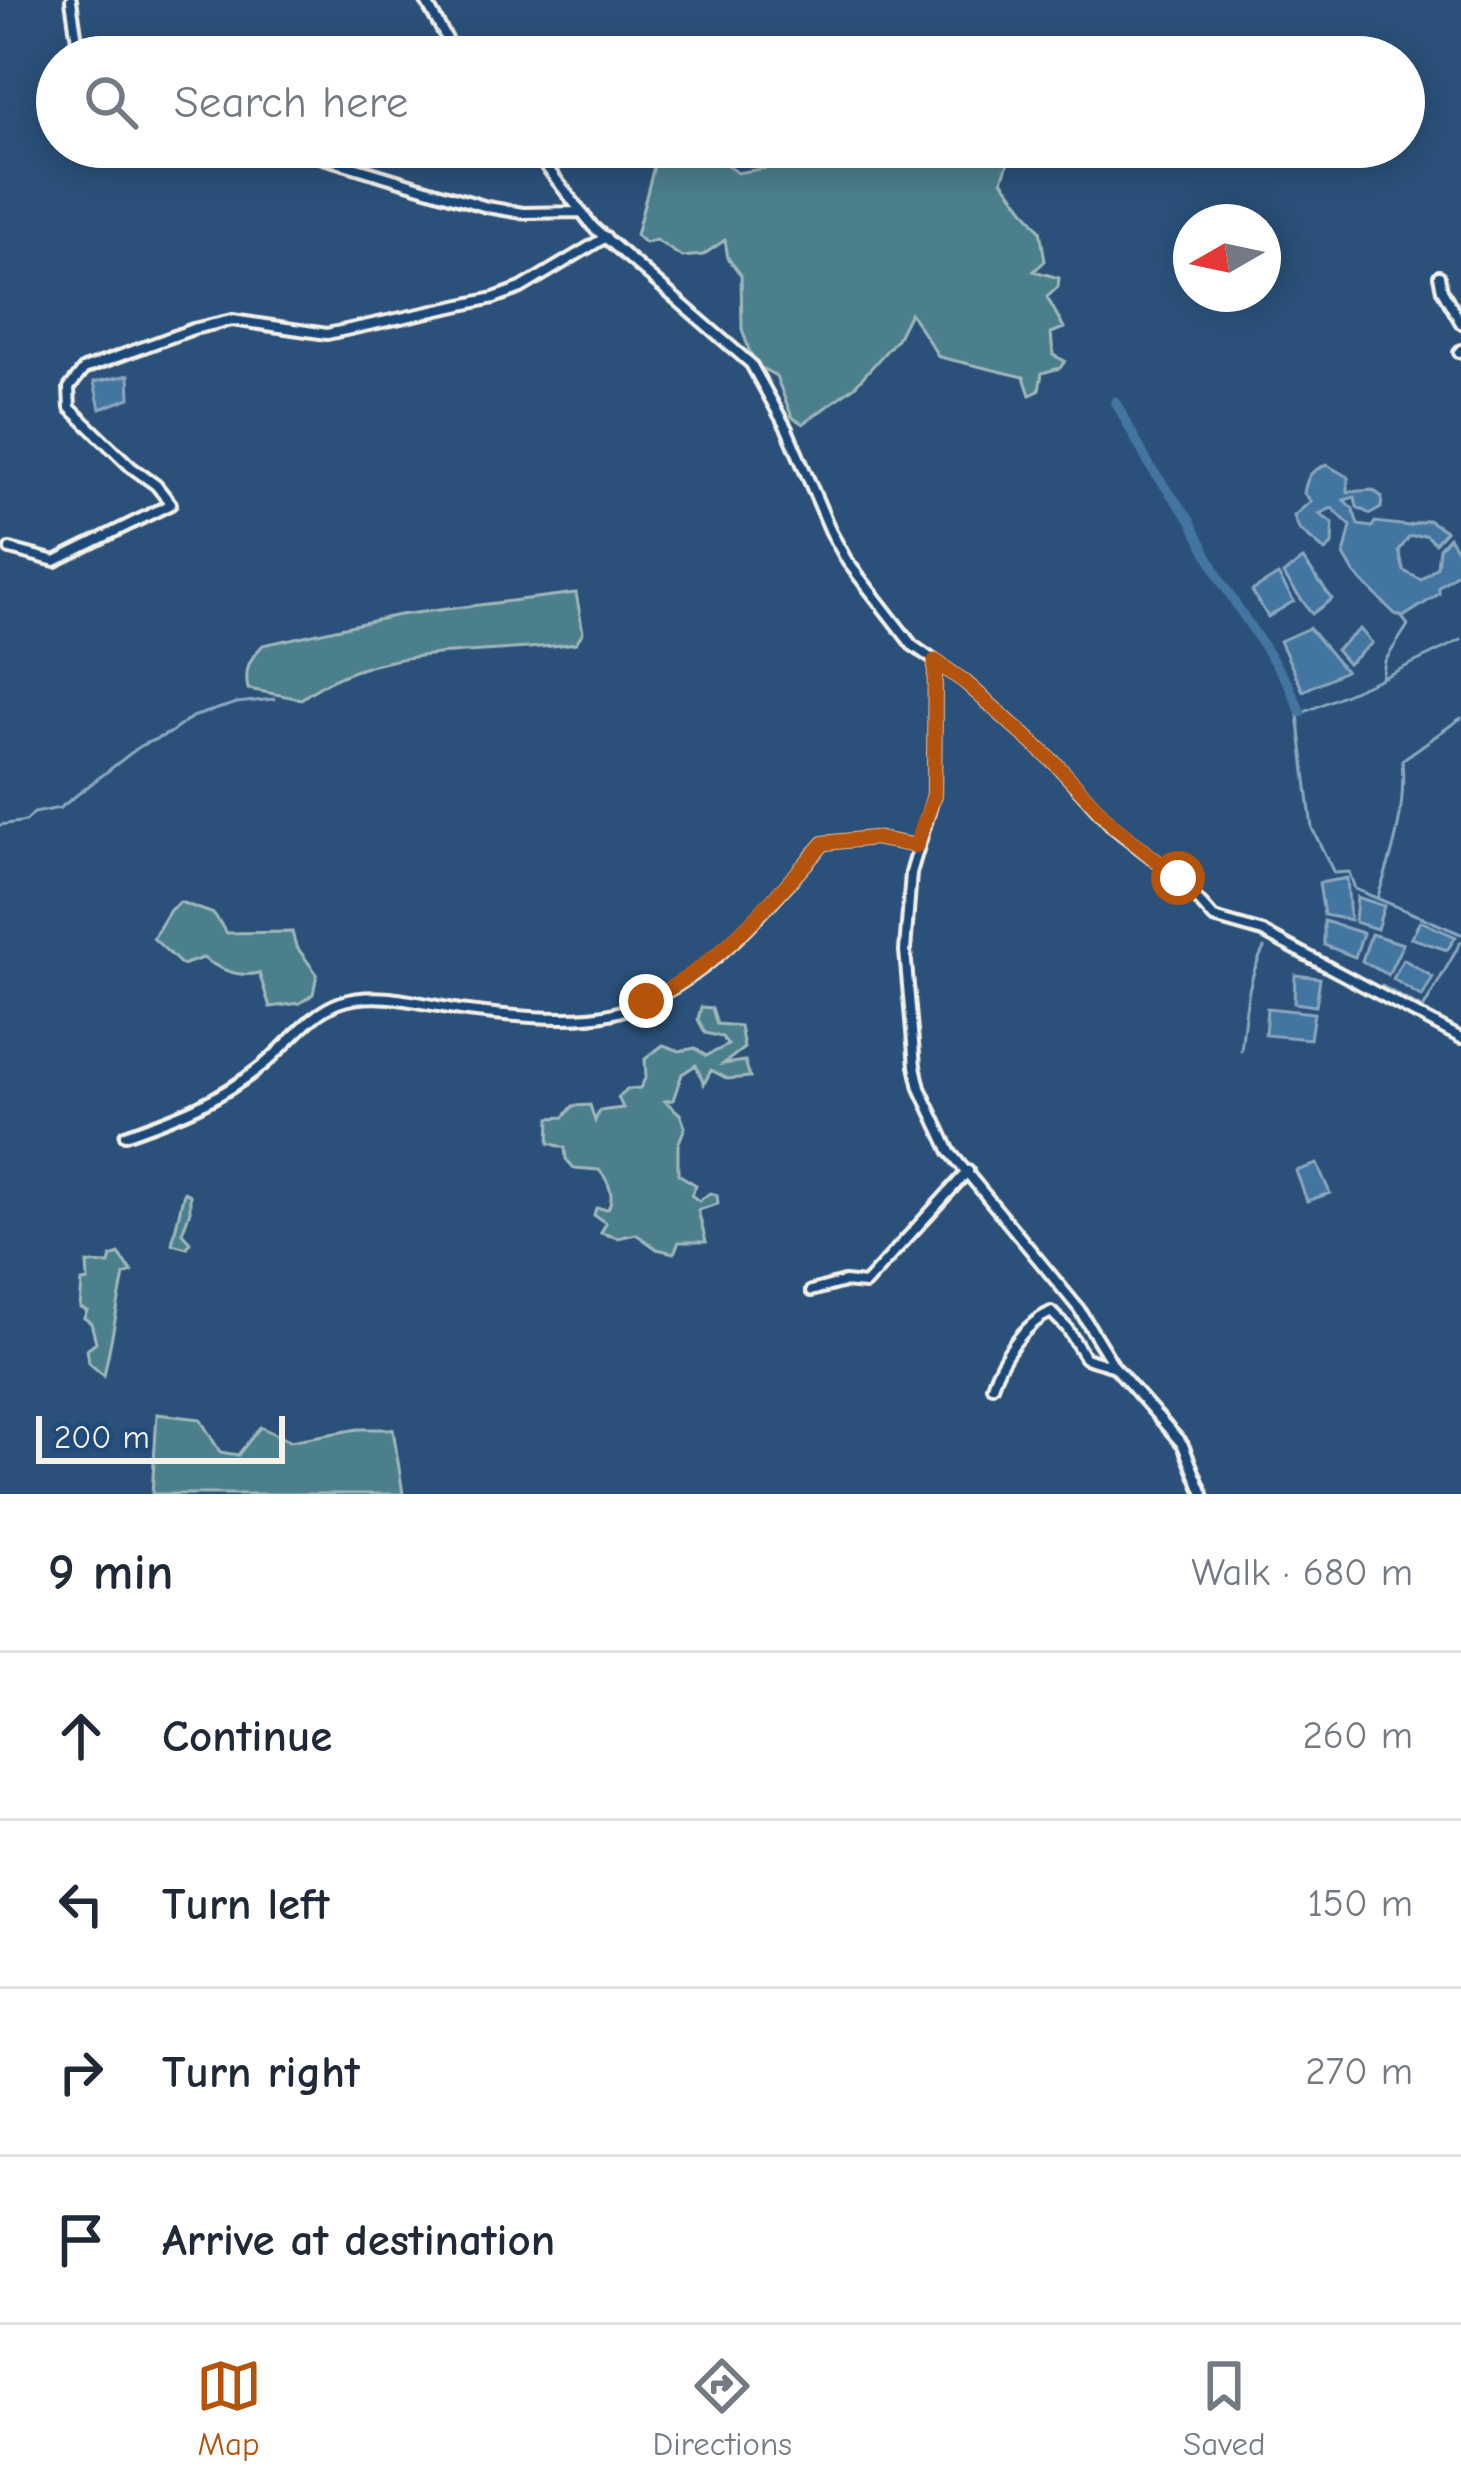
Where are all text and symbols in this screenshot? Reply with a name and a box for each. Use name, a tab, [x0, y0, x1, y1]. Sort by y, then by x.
search box	[36, 36, 1425, 168]
icon: search	[78, 69, 144, 135]
text: Search here	[174, 76, 408, 128]
north arrow	[1173, 204, 1281, 312]
route start	[1151, 851, 1205, 905]
route end	[619, 974, 673, 1028]
scale bar	[36, 1410, 285, 1463]
text: 200 m	[54, 1418, 150, 1456]
text: 9 min	[48, 1543, 174, 1602]
text: Walk · 680 m	[1191, 1550, 1413, 1595]
icon: ahead	[48, 1703, 114, 1769]
text: Continue	[162, 1710, 332, 1762]
text: 260 m	[1302, 1713, 1413, 1758]
icon: left	[48, 1871, 114, 1937]
text: Turn left	[162, 1878, 329, 1930]
text: 150 m	[1307, 1881, 1413, 1926]
icon: right	[48, 2039, 114, 2105]
text: Turn right	[162, 2046, 360, 2098]
text: 270 m	[1305, 2049, 1413, 2094]
icon: arrive	[48, 2207, 114, 2273]
text: Arrive at destination	[162, 2214, 555, 2266]
tab: Map	[196, 2353, 262, 2463]
tab: Directions	[653, 2353, 792, 2463]
tab: Saved	[1183, 2353, 1265, 2463]

